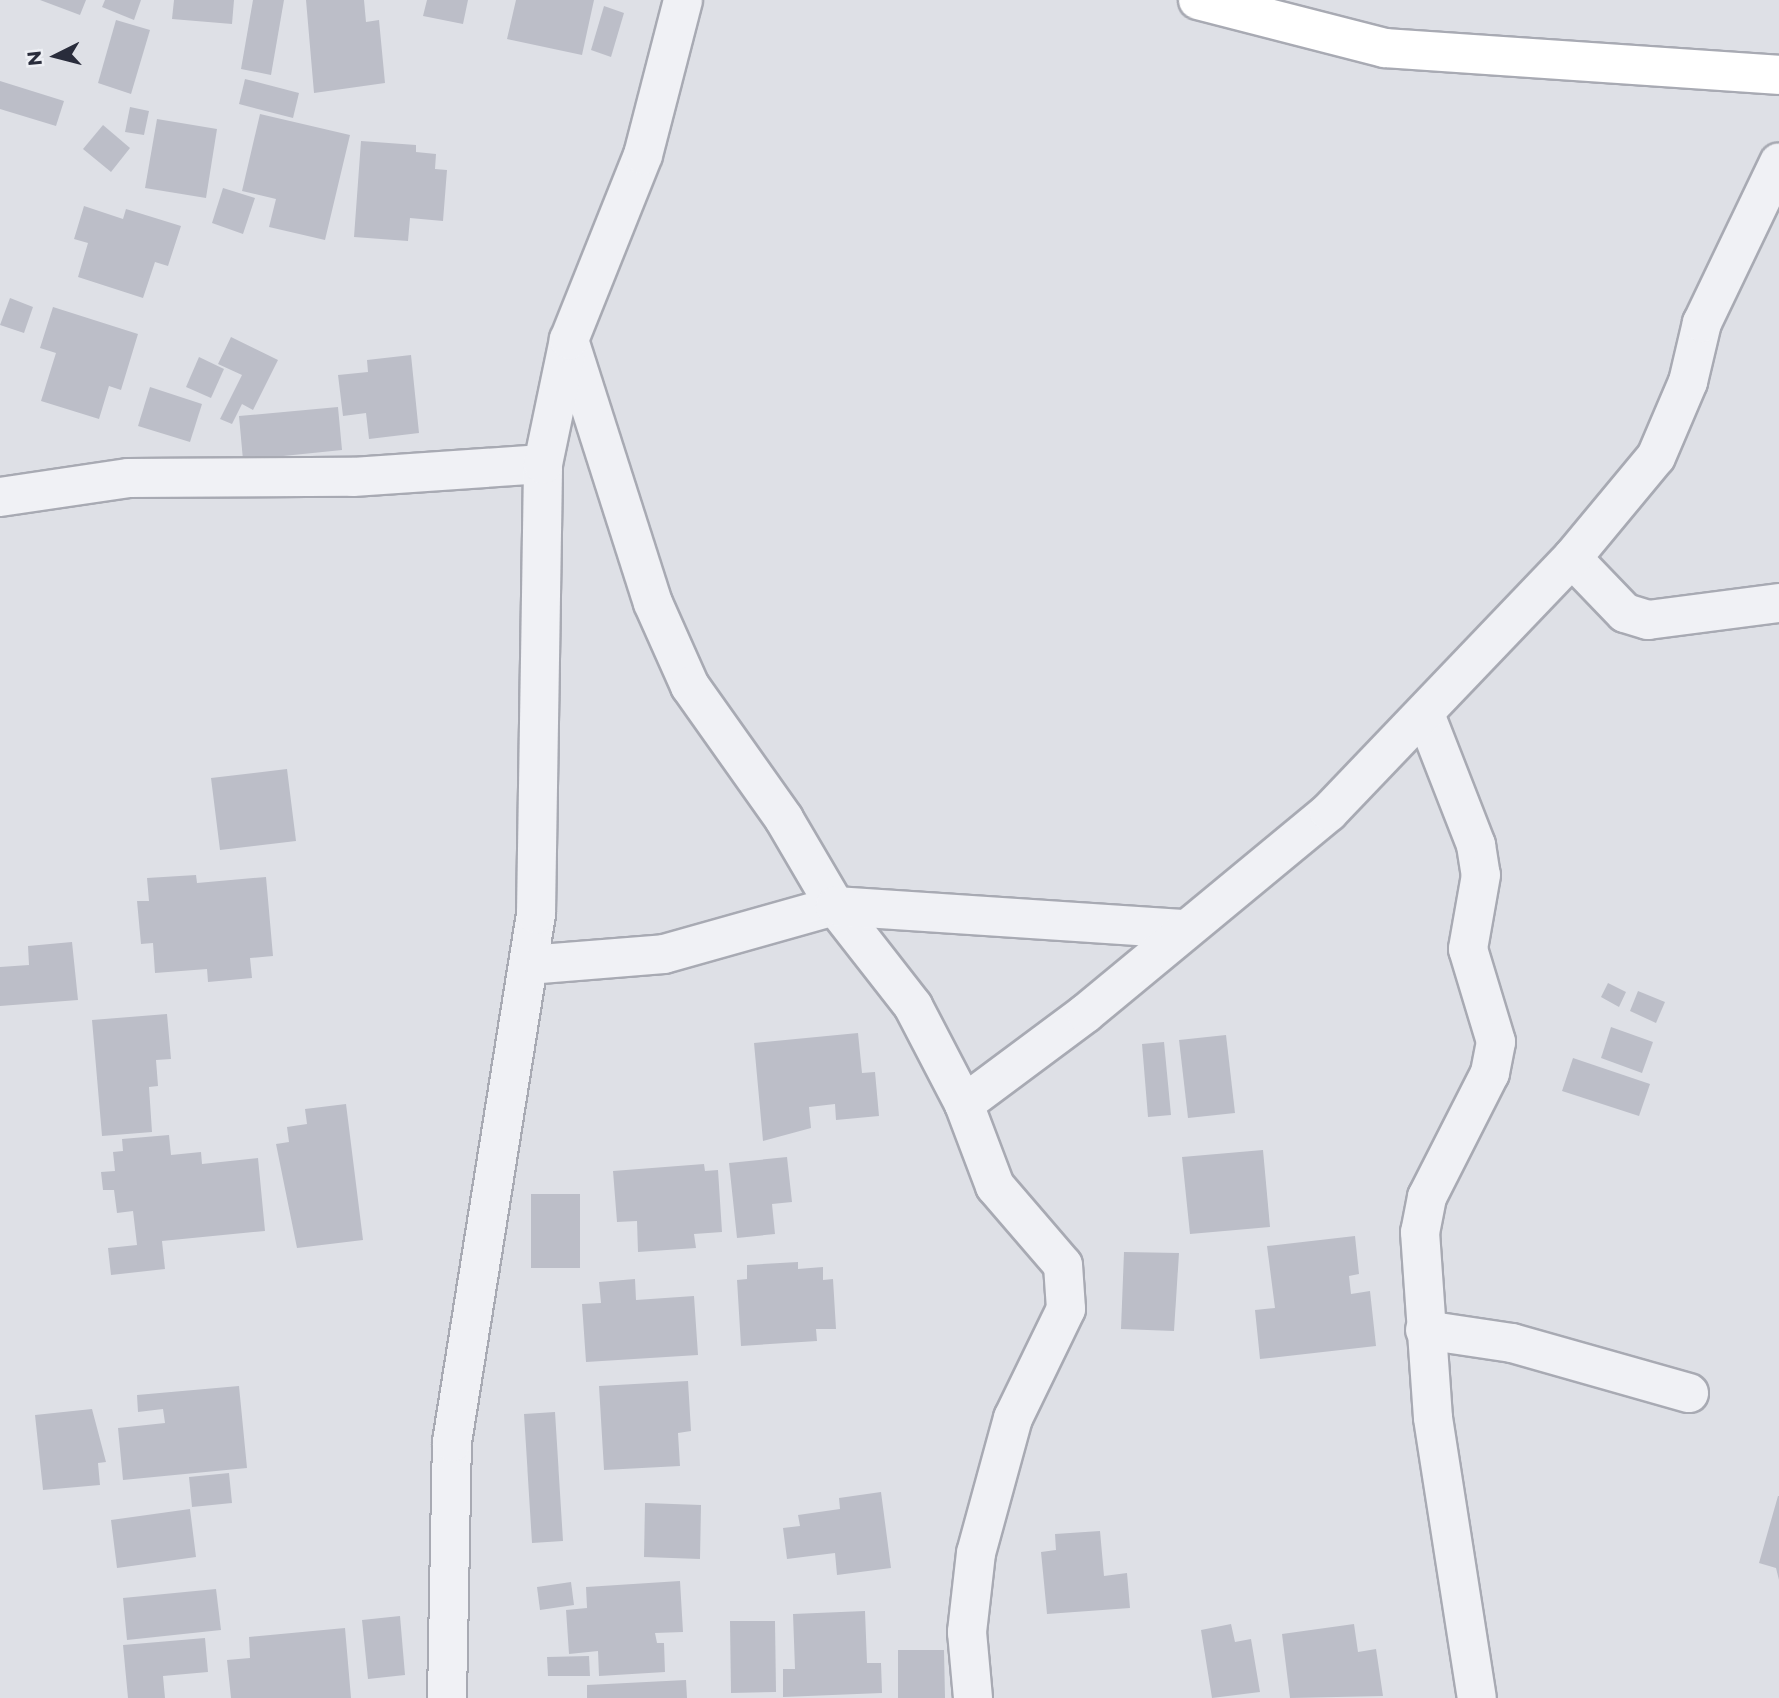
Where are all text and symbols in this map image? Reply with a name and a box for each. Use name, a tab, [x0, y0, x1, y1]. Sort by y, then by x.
north arrow	[21, 21, 91, 91]
text: N	[22, 49, 47, 67]

